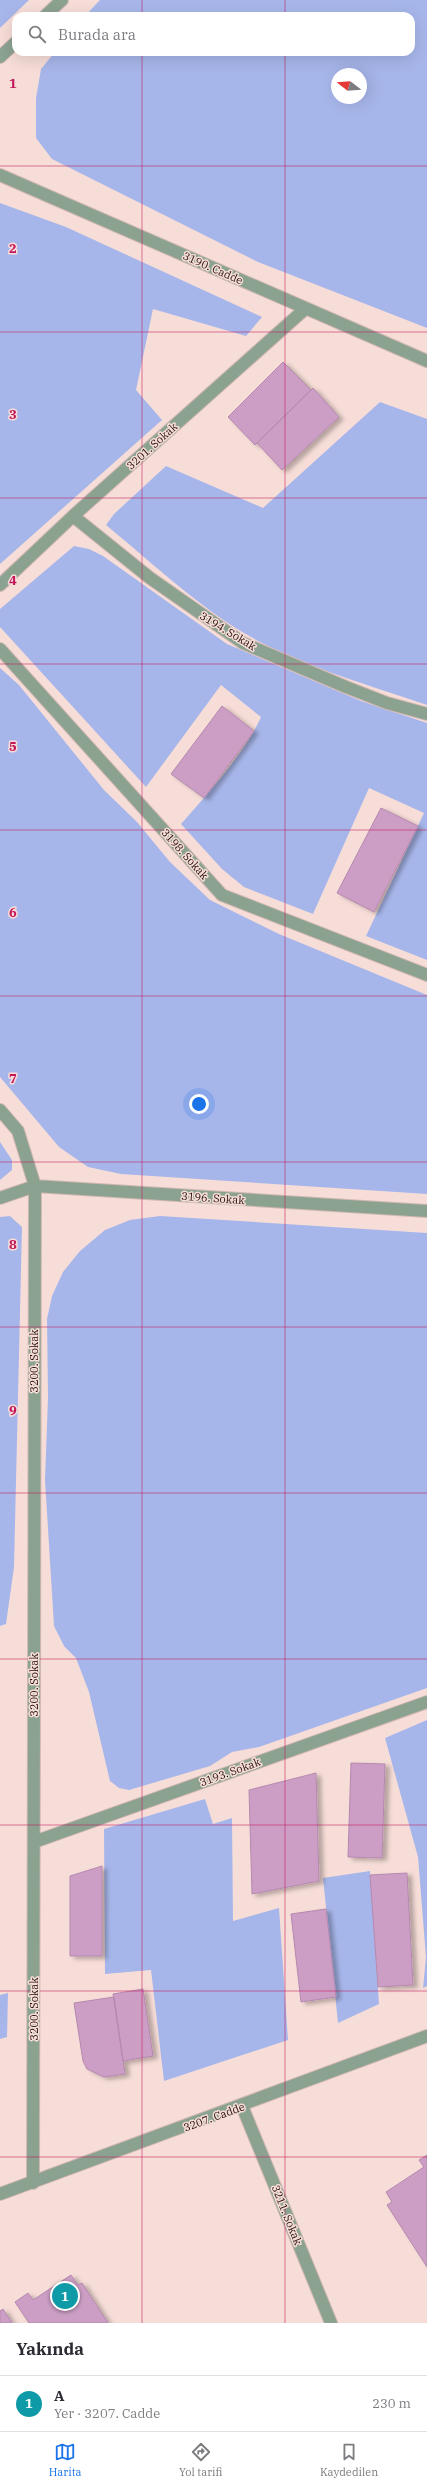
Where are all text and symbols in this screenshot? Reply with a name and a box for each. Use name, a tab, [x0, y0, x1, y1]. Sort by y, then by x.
search box	[12, 12, 415, 56]
icon: search	[26, 23, 48, 45]
text: Burada ara	[58, 25, 136, 44]
north arrow	[331, 68, 367, 104]
text: 1	[9, 75, 17, 92]
text: 2	[9, 240, 17, 257]
street label: 3190. Cadde	[181, 249, 245, 287]
text: 3	[9, 406, 17, 423]
street label: 3201. Sokak	[124, 419, 181, 472]
text: 4	[9, 572, 17, 589]
street label: 3194. Sokak	[197, 609, 259, 654]
text: 5	[9, 738, 17, 755]
street label: 3198. Sokak	[159, 826, 212, 883]
text: 6	[9, 904, 17, 921]
text: 7	[9, 1070, 17, 1087]
your location	[189, 1094, 209, 1114]
street label: 3196. Sokak	[181, 1189, 246, 1207]
text: 8	[9, 1236, 17, 1253]
street label: 3200. Sokak	[27, 1329, 41, 1393]
text: 9	[9, 1402, 17, 1419]
street label: 3200. Sokak	[27, 1653, 41, 1717]
street label: 3193. Sokak	[198, 1754, 263, 1789]
street label: 3200. Sokak	[27, 1977, 41, 2041]
street label: 3207. Cadde	[181, 2099, 247, 2135]
street label: 3211. Sokak	[269, 2183, 306, 2248]
pin: 1	[52, 2281, 78, 2311]
text: Yakında	[16, 2338, 84, 2360]
text: A	[54, 2386, 65, 2405]
text: 1	[25, 2395, 33, 2412]
text: 230 m	[372, 2395, 411, 2412]
text: Yer · 3207. Cadde	[54, 2405, 160, 2422]
tab: Harita	[49, 2441, 82, 2479]
tab: Yol tarifi	[179, 2441, 222, 2479]
tab: Kaydedilen	[320, 2441, 378, 2479]

